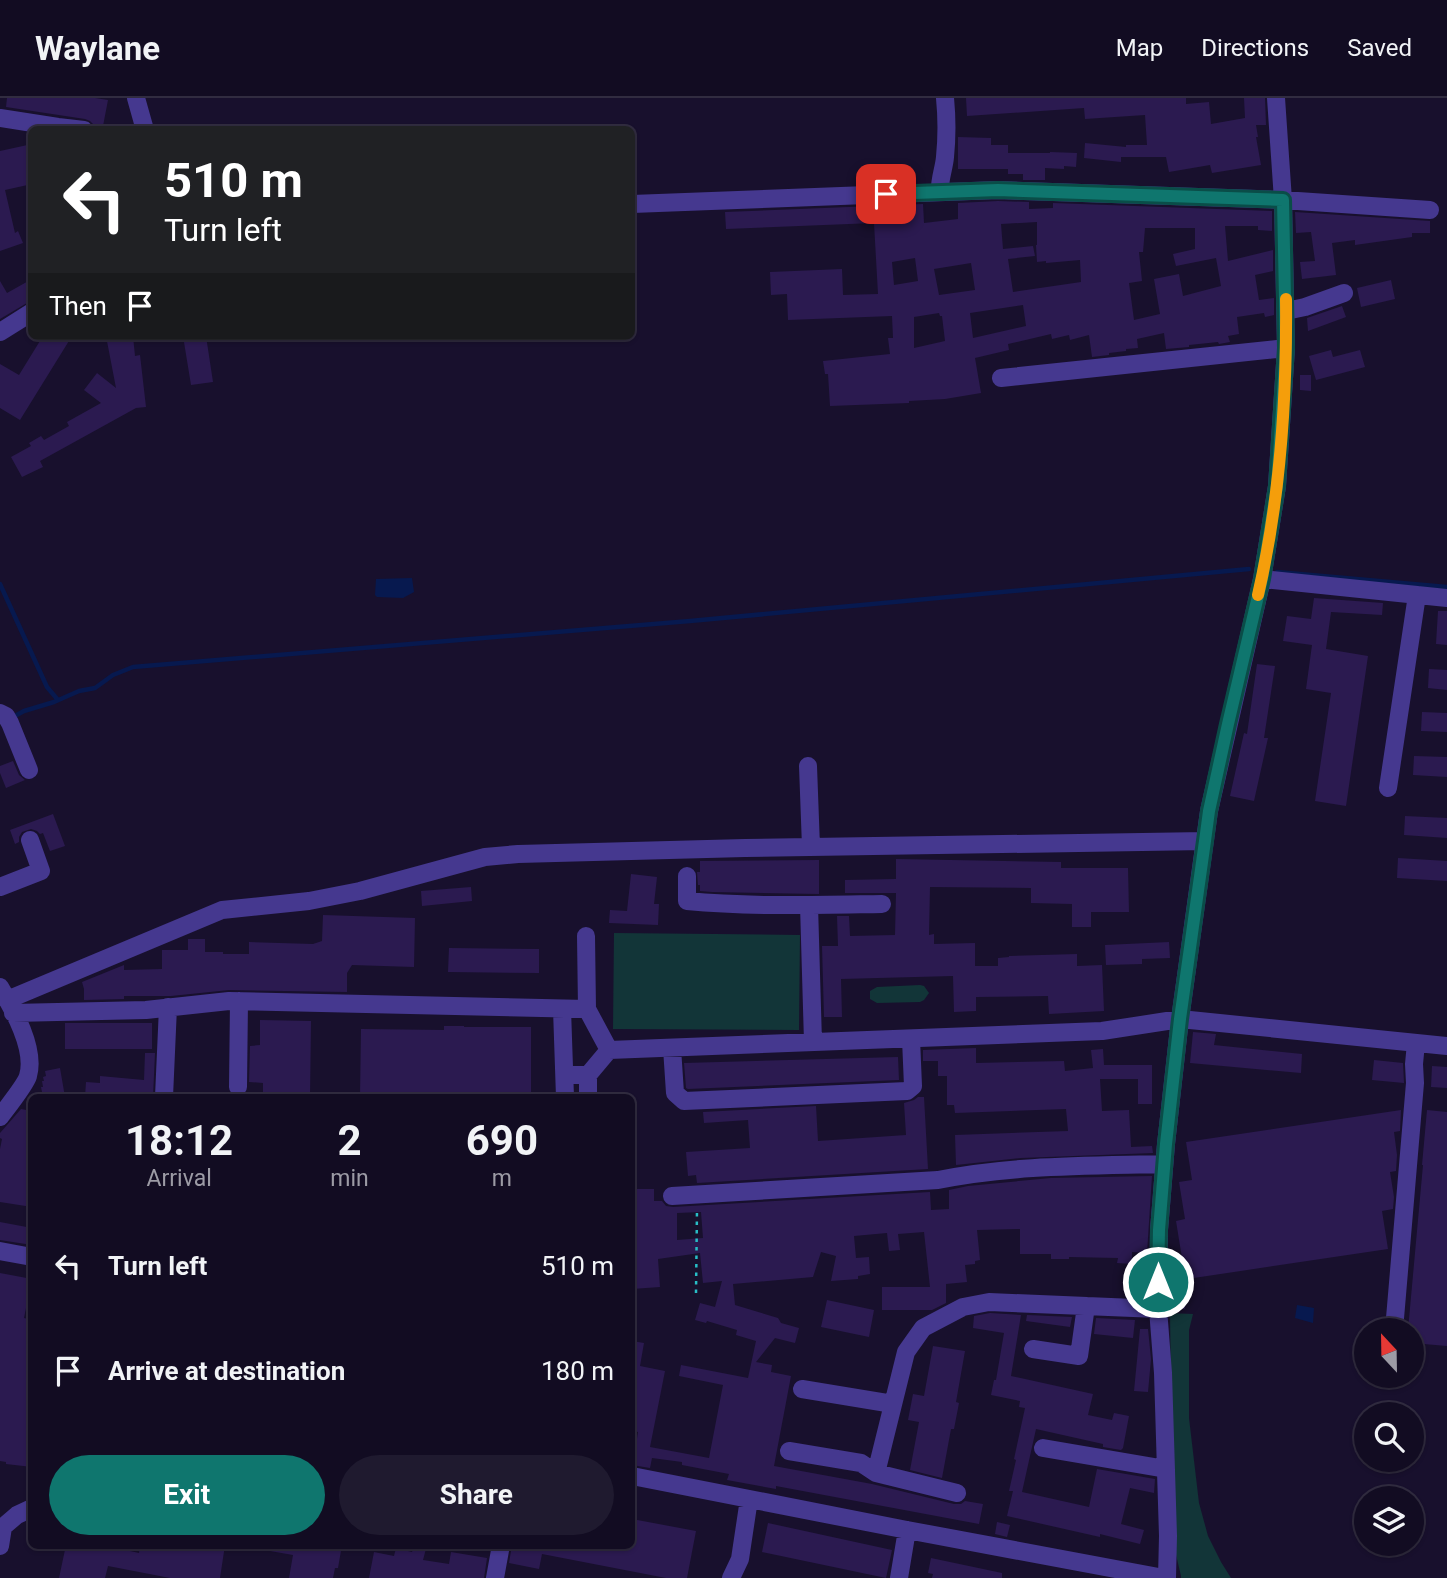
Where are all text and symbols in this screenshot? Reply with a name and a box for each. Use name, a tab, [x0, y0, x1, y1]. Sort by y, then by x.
text: Waylane	[35, 29, 160, 68]
text: Map	[1116, 34, 1163, 62]
text: Directions	[1201, 34, 1309, 62]
text: Saved	[1347, 34, 1412, 62]
text: 510 m	[164, 152, 303, 209]
icon: left	[49, 154, 140, 245]
pin	[856, 164, 916, 224]
icon: arrive	[867, 175, 905, 213]
text: Turn left	[164, 211, 282, 249]
icon: arrive	[121, 287, 159, 325]
text: Then	[49, 291, 107, 321]
text: 18:12	[125, 1116, 233, 1165]
text: 2	[337, 1116, 362, 1165]
text: 690	[466, 1116, 538, 1165]
text: Arrival	[146, 1165, 212, 1192]
text: min	[330, 1165, 369, 1192]
text: m	[492, 1165, 512, 1192]
position arrow	[1121, 1245, 1195, 1319]
icon: left	[49, 1247, 87, 1285]
text: Turn left	[108, 1251, 207, 1281]
text: 510 m	[541, 1251, 614, 1281]
north arrow	[1354, 1318, 1424, 1388]
map controls	[1354, 1318, 1424, 1556]
icon: arrive	[49, 1352, 87, 1390]
text: Arrive at destination	[108, 1356, 345, 1386]
text: 180 m	[541, 1356, 614, 1386]
button: search	[1354, 1402, 1424, 1472]
button: Exit	[49, 1455, 325, 1535]
button: Share	[339, 1455, 614, 1535]
button: layers	[1354, 1486, 1424, 1556]

